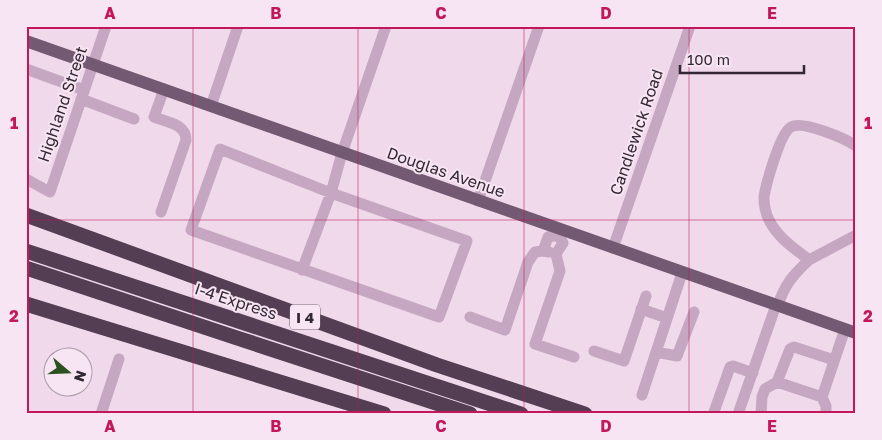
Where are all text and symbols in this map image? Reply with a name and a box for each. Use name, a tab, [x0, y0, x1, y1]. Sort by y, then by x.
text: A	[104, 3, 116, 23]
text: B	[270, 3, 282, 23]
text: C	[435, 3, 447, 23]
text: D	[600, 3, 612, 23]
text: E	[767, 3, 777, 23]
scale bar	[680, 42, 803, 74]
street label: Highland Street	[33, 43, 91, 165]
text: 100 m	[687, 50, 730, 68]
street label: Candlewick Road	[605, 66, 667, 198]
text: 1	[10, 113, 18, 133]
text: 1	[864, 113, 872, 133]
street label: Douglas Avenue	[384, 142, 508, 202]
street label: I-4 Express	[192, 278, 280, 324]
road number: I 4	[290, 304, 320, 330]
text: 2	[9, 306, 19, 326]
text: 2	[863, 306, 873, 326]
north arrow	[42, 348, 92, 398]
text: N	[71, 369, 91, 384]
text: A	[104, 416, 116, 436]
text: B	[270, 416, 282, 436]
text: C	[435, 416, 447, 436]
text: D	[600, 416, 612, 436]
text: E	[767, 416, 777, 436]

